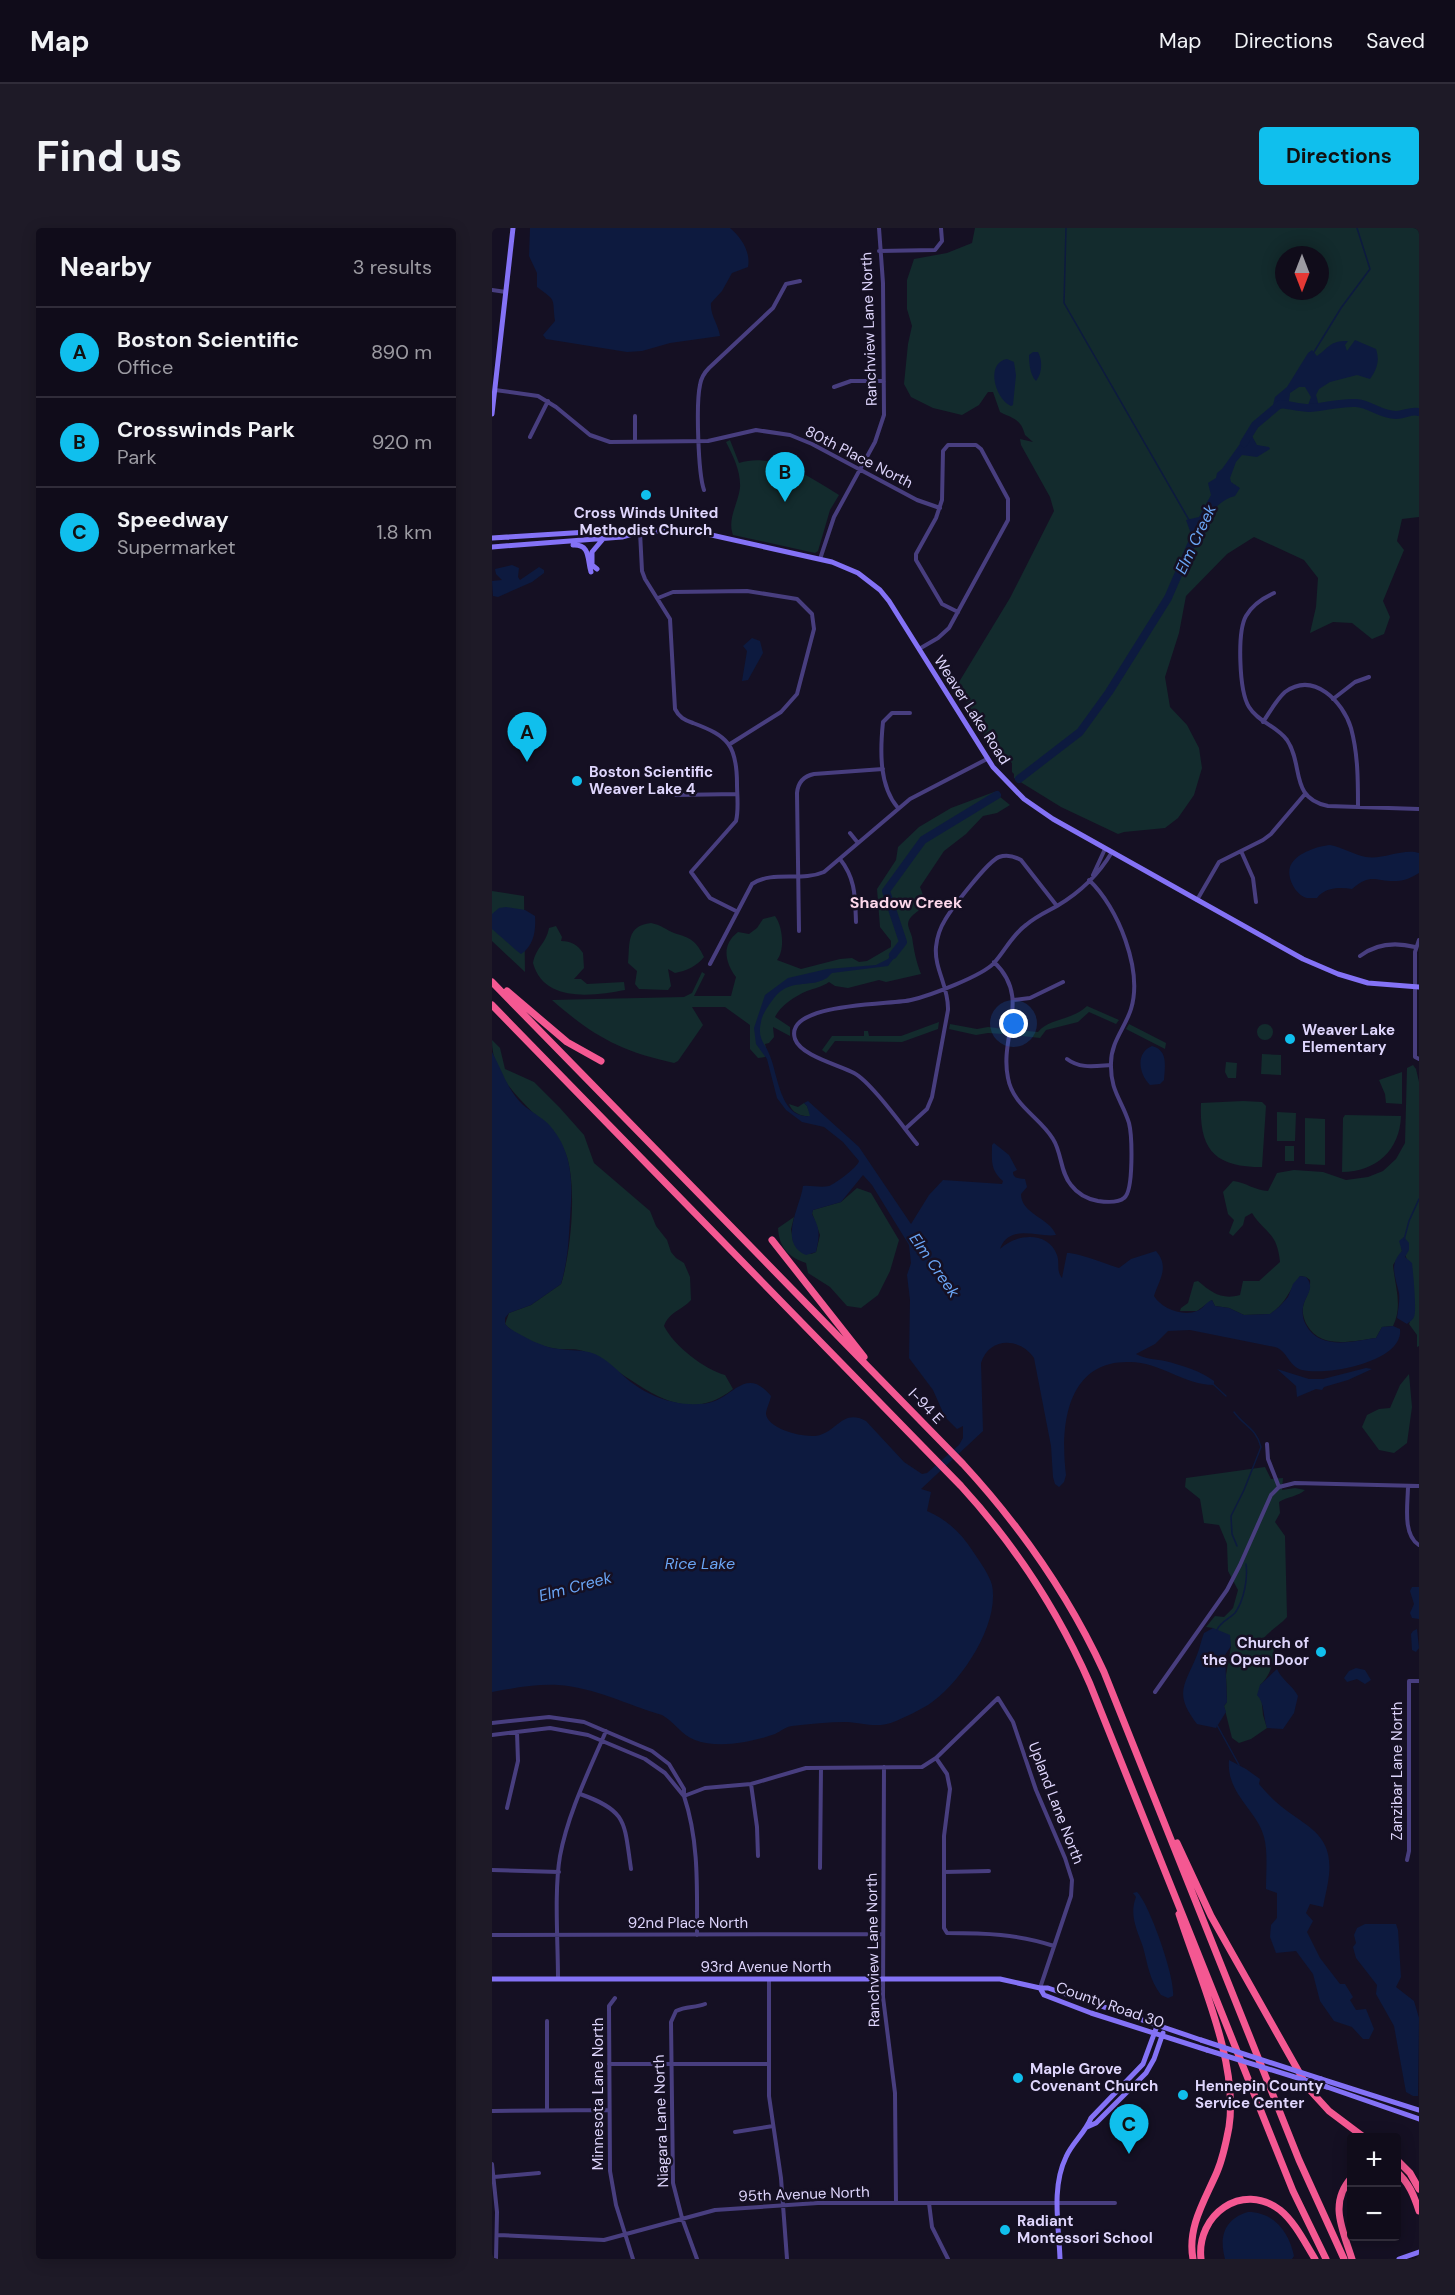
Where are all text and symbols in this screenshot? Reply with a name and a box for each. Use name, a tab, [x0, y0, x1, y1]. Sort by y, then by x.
text: Map	[30, 23, 90, 60]
text: Map	[1159, 27, 1201, 55]
text: Directions	[1234, 27, 1333, 55]
text: Saved	[1366, 27, 1425, 55]
button: Directions	[1259, 127, 1419, 185]
text: Find us	[36, 129, 182, 184]
north arrow	[1275, 246, 1329, 300]
text: Nearby	[60, 250, 152, 284]
street label: Ranchview Lane North	[856, 252, 882, 406]
text: 3 results	[353, 254, 432, 280]
text: Boston Scientific	[117, 325, 299, 354]
text: A	[72, 339, 87, 365]
text: 890 m	[371, 339, 432, 365]
text: Office	[117, 354, 173, 380]
text: Crosswinds Park	[117, 415, 295, 444]
street label: 80th Place North	[802, 421, 916, 493]
text: B	[73, 429, 86, 455]
text: 920 m	[372, 429, 432, 455]
text: Park	[117, 444, 157, 470]
pin: B	[766, 452, 804, 502]
marker: Cross Winds United Methodist Church	[639, 488, 653, 502]
water label: Elm Creek	[1170, 500, 1221, 577]
place label: Cross Winds United Methodist Church	[574, 503, 718, 540]
text: Speedway	[117, 505, 229, 534]
text: C	[72, 519, 87, 545]
text: 1.8 km	[376, 519, 432, 545]
text: Supermarket	[117, 534, 236, 560]
street label: Weaver Lake Road	[929, 652, 1015, 768]
pin: A	[507, 712, 546, 762]
place label: Boston Scientific Weaver Lake 4	[589, 762, 713, 799]
marker: Boston Scientific Weaver Lake 4	[570, 774, 584, 788]
district label: Shadow Creek	[850, 892, 963, 913]
your location	[999, 1009, 1028, 1038]
place label: Weaver Lake Elementary	[1302, 1020, 1395, 1057]
marker: Weaver Lake Elementary	[1283, 1032, 1297, 1046]
water label: Elm Creek	[905, 1229, 965, 1303]
street label: I-94 E	[904, 1384, 948, 1428]
water label: Rice Lake	[665, 1553, 735, 1574]
water label: Elm Creek	[536, 1566, 615, 1606]
place label: Church of the Open Door	[1202, 1633, 1309, 1670]
marker: Church of the Open Door	[1314, 1645, 1328, 1659]
street label: Zanzibar Lane North	[1387, 1702, 1407, 1840]
street label: Upland Lane North	[1024, 1739, 1088, 1867]
street label: Ranchview Lane North	[862, 1873, 884, 2027]
street label: 92nd Place North	[628, 1913, 748, 1933]
street label: 93rd Avenue North	[701, 1957, 831, 1977]
street label: County Road 30	[1053, 1977, 1167, 2033]
street label: Minnesota Lane North	[588, 2018, 608, 2170]
street label: Niagara Lane North	[649, 2054, 673, 2188]
place label: Maple Grove Covenant Church	[1030, 2059, 1158, 2096]
marker: Maple Grove Covenant Church	[1011, 2071, 1025, 2085]
place label: Hennepin County Service Center	[1195, 2076, 1323, 2113]
marker: Hennepin County Service Center	[1176, 2088, 1190, 2102]
pin: C	[1110, 2104, 1148, 2154]
map controls	[1347, 2133, 1401, 2241]
button: +	[1347, 2133, 1401, 2187]
street label: 95th Avenue North	[738, 2182, 870, 2206]
button: −	[1347, 2187, 1401, 2241]
place label: Radiant Montessori School	[1017, 2211, 1153, 2248]
marker: Radiant Montessori School	[998, 2223, 1012, 2237]

